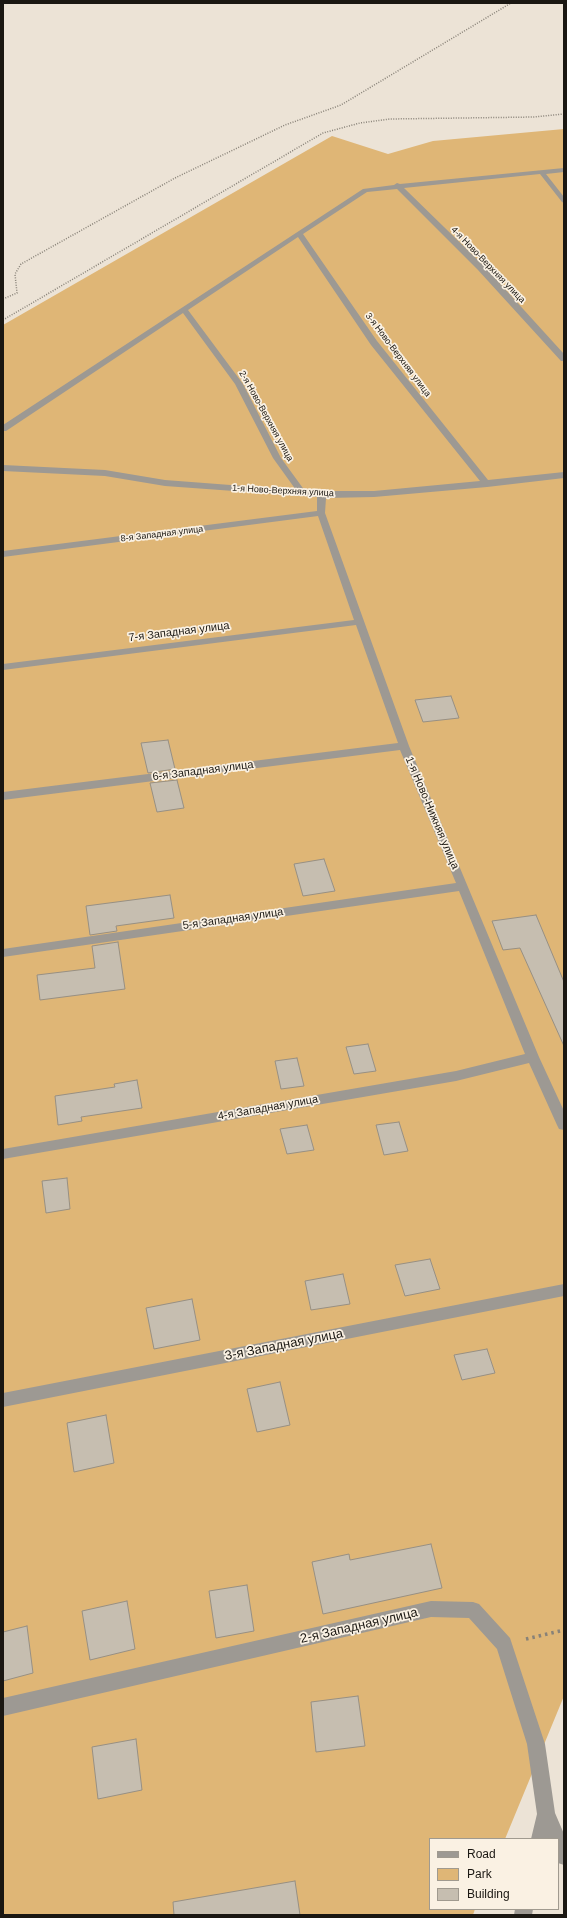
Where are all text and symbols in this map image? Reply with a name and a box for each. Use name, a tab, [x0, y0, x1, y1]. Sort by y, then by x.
street label: 4-я Ново-Верхняя улица	[449, 225, 527, 305]
street label: 3-я Ново-Верхняя улица	[363, 311, 433, 399]
street label: 2-я Ново-Верхняя улица	[237, 369, 295, 463]
street label: 1-я Ново-Верхняя улица	[232, 483, 334, 499]
street label: 8-я Западная улица	[120, 524, 204, 544]
street label: 7-я Западная улица	[128, 619, 230, 645]
street label: 1-я Ново-Нижняя улица	[402, 755, 462, 871]
street label: 6-я Западная улица	[152, 758, 254, 784]
street label: 5-я Западная улица	[182, 905, 284, 933]
street label: 4-я Западная улица	[217, 1093, 319, 1123]
street label: 3-я Западная улица	[224, 1326, 344, 1364]
street label: 2-я Западная улица	[299, 1605, 419, 1647]
legend	[429, 1838, 559, 1910]
text: Road	[467, 1847, 496, 1861]
text: Park	[467, 1867, 492, 1881]
text: Building	[467, 1887, 510, 1901]

